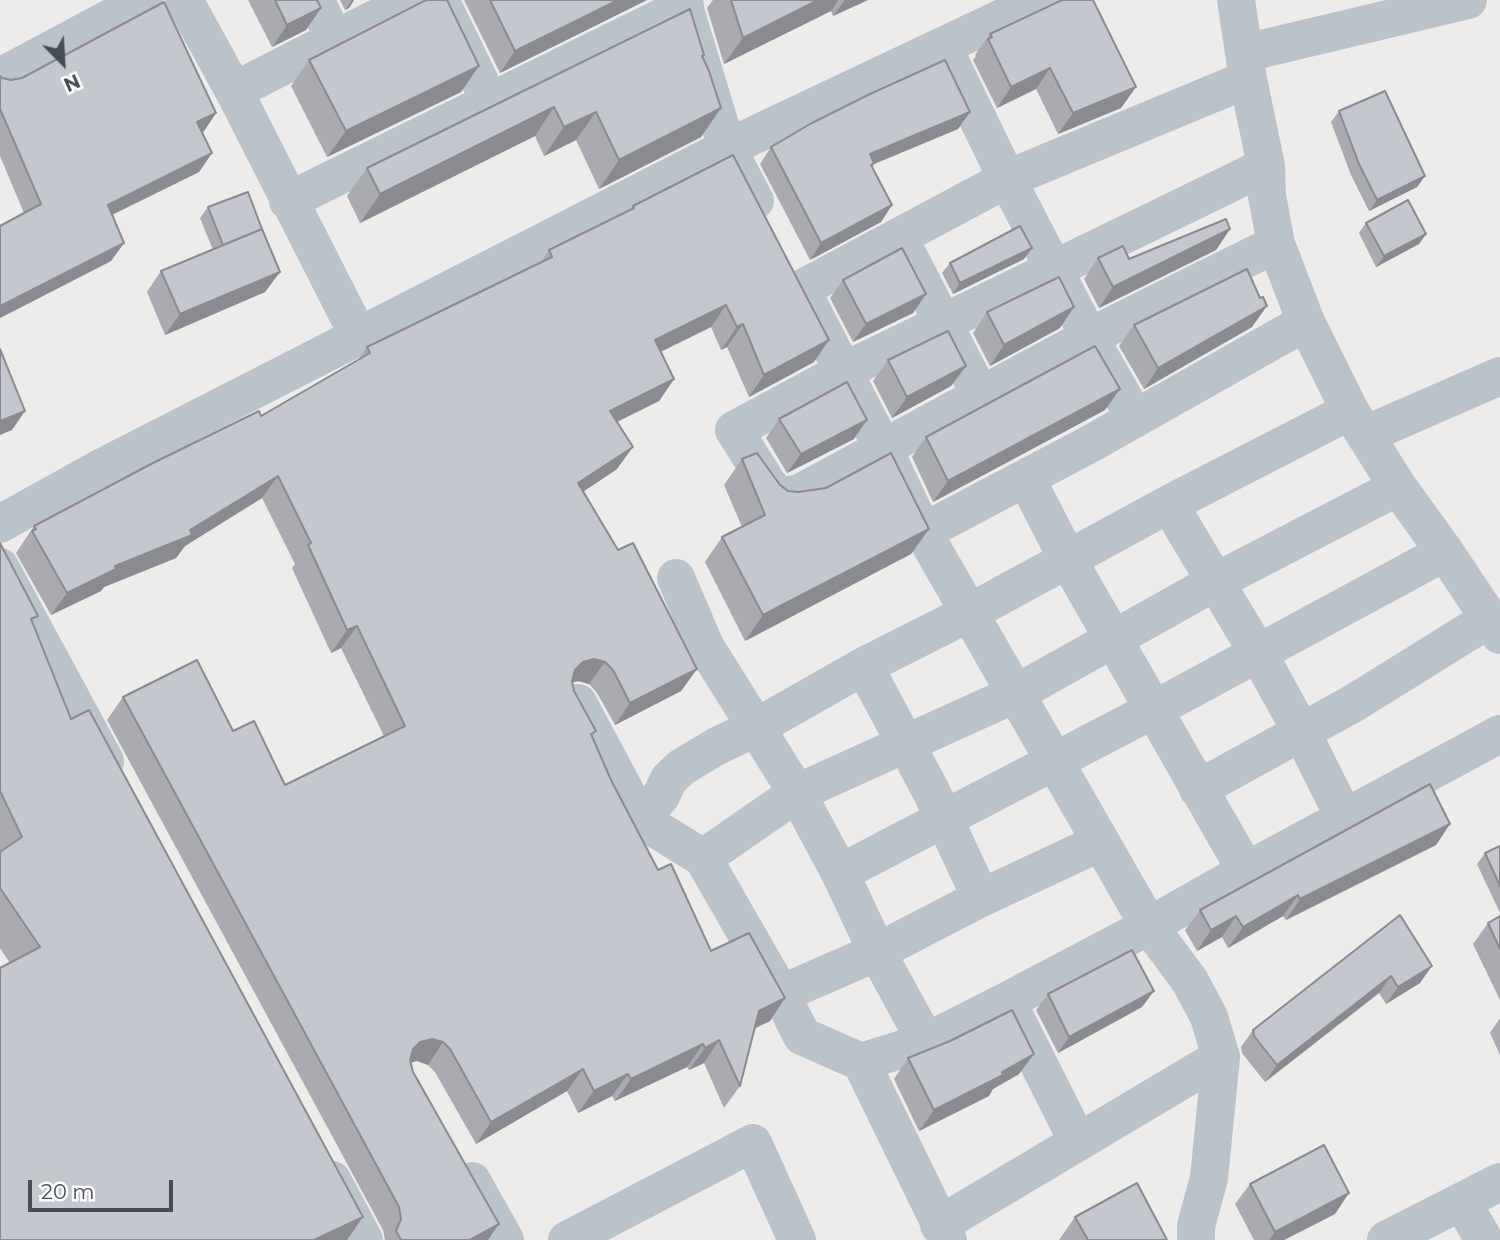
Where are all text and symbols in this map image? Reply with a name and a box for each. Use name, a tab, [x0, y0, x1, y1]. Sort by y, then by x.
north arrow	[28, 28, 98, 98]
text: N	[60, 69, 83, 96]
scale bar	[32, 1166, 177, 1210]
text: 20 m	[41, 1179, 95, 1204]

